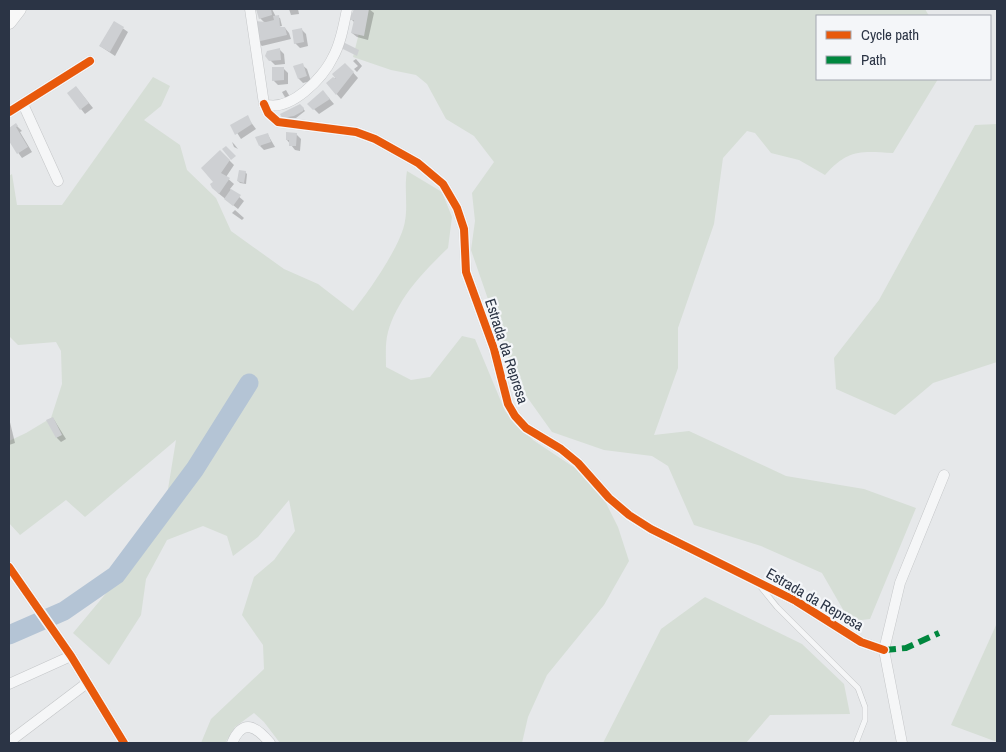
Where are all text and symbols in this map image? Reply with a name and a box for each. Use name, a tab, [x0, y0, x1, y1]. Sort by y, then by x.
legend	[816, 15, 991, 80]
text: Cycle path	[861, 24, 919, 45]
text: Path	[861, 49, 886, 70]
street label: Estrada da Represa	[480, 296, 534, 406]
street label: Estrada da Represa	[762, 563, 868, 636]

